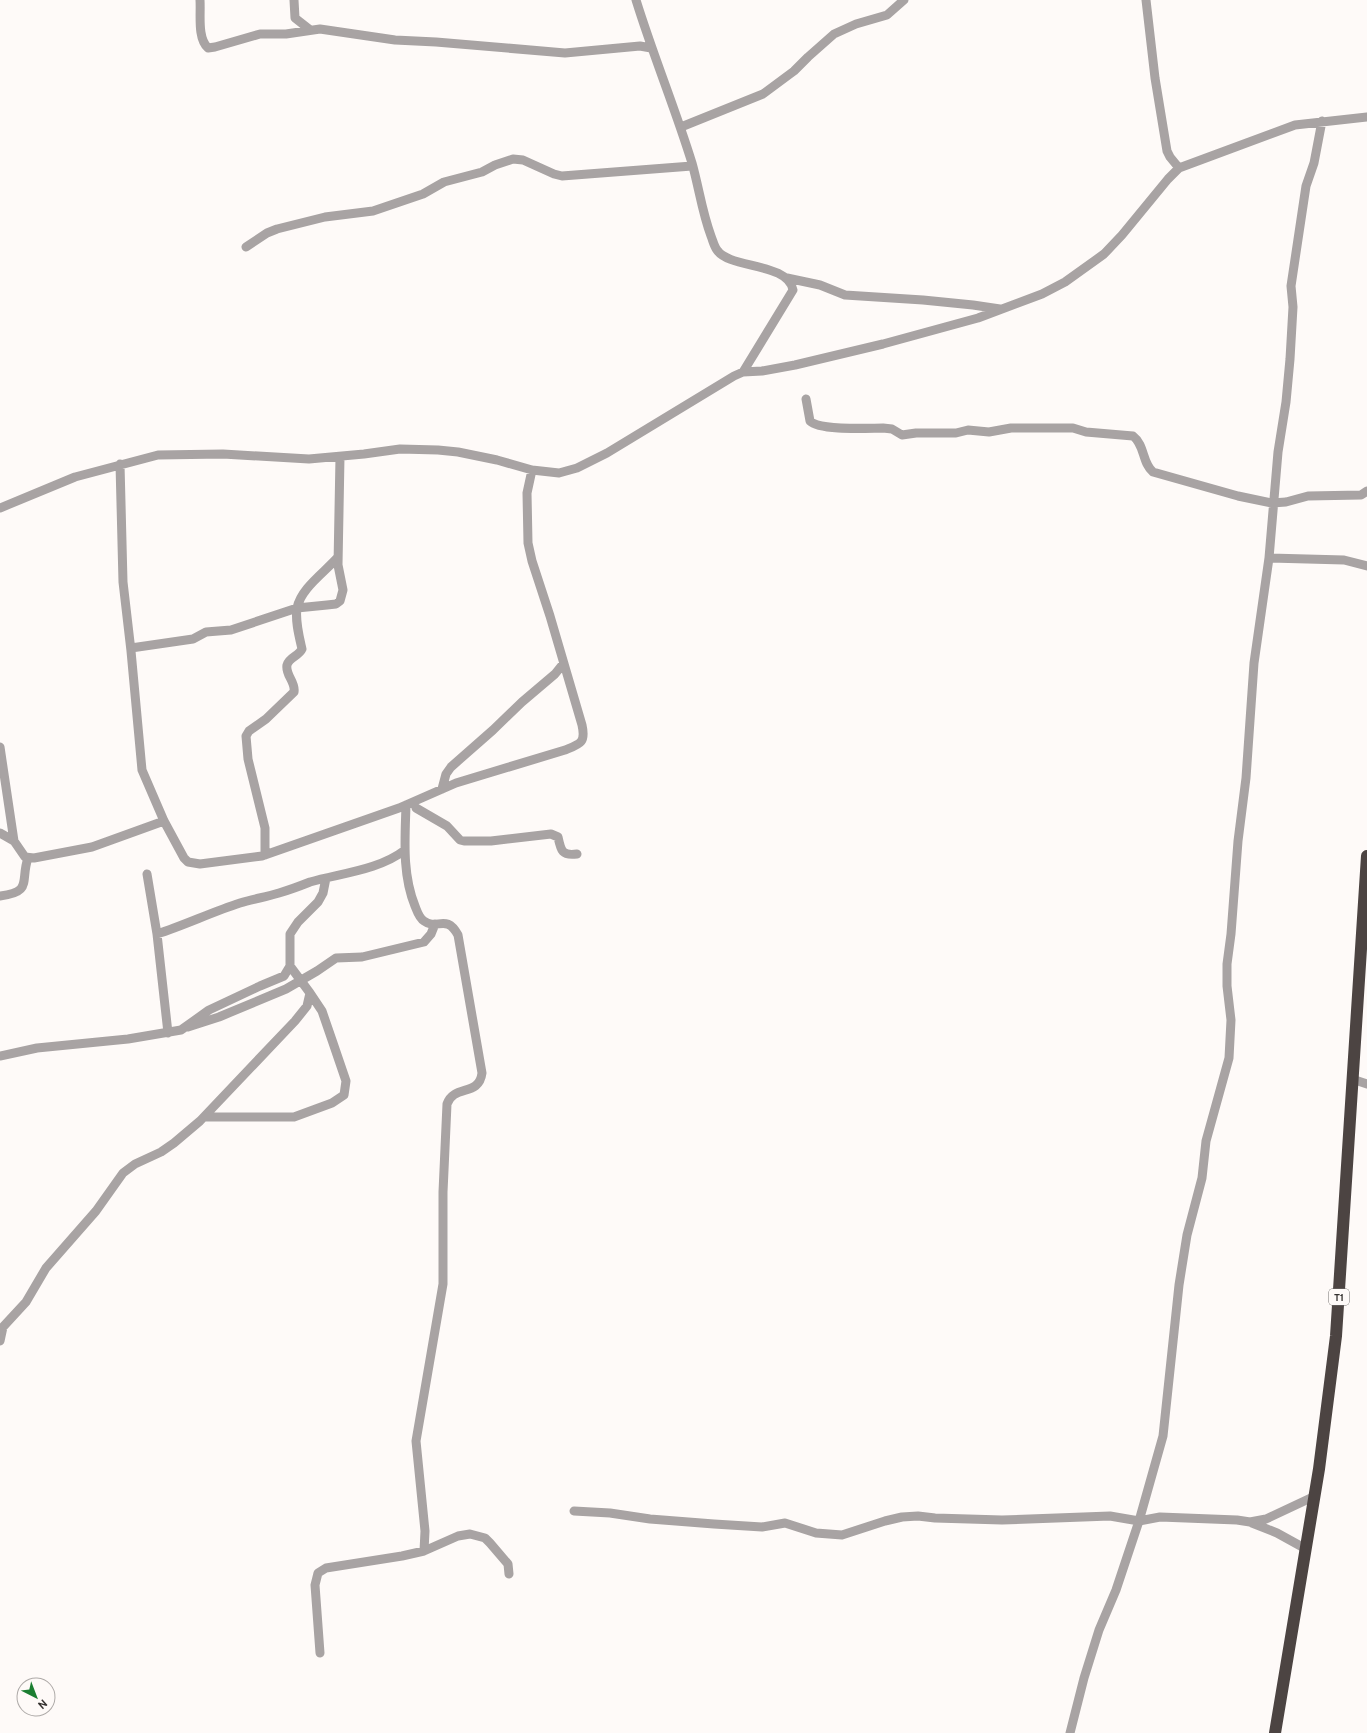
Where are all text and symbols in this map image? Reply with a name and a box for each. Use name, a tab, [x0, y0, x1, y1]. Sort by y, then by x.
road number: T1	[1329, 1289, 1349, 1305]
north arrow	[16, 1677, 56, 1717]
text: N	[34, 1696, 50, 1712]

